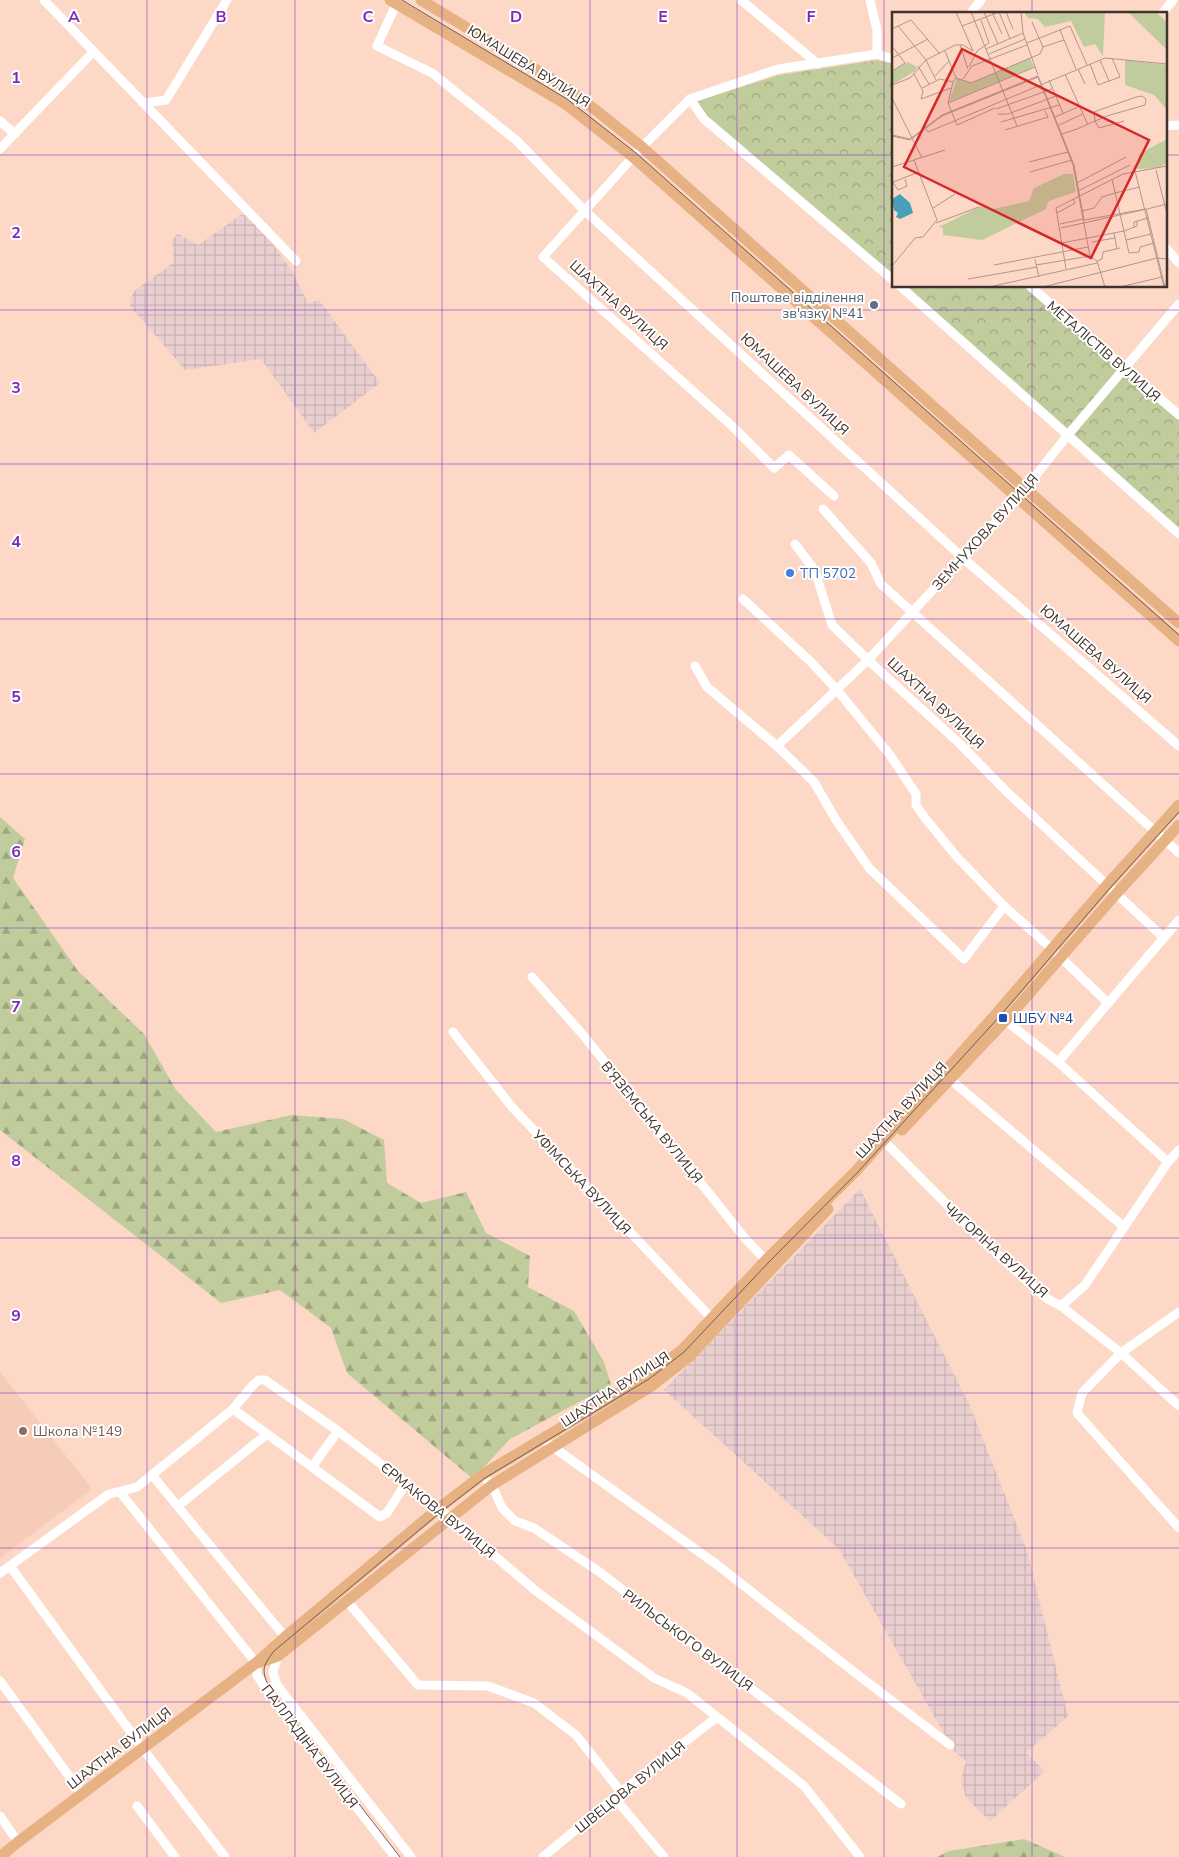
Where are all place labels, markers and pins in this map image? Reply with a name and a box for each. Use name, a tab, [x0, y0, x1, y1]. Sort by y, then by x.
place label: Поштове відділення зв'язку №41	[731, 288, 864, 323]
marker: Поштове відділення зв'язку №41	[868, 299, 880, 311]
place label: ТП 5702	[800, 564, 856, 583]
marker: ТП 5702	[784, 567, 796, 579]
place label: ШБУ №4	[1013, 1009, 1073, 1028]
marker: ШБУ №4	[997, 1012, 1009, 1024]
place label: Школа №149	[33, 1422, 122, 1441]
marker: Школа №149	[17, 1425, 29, 1437]

